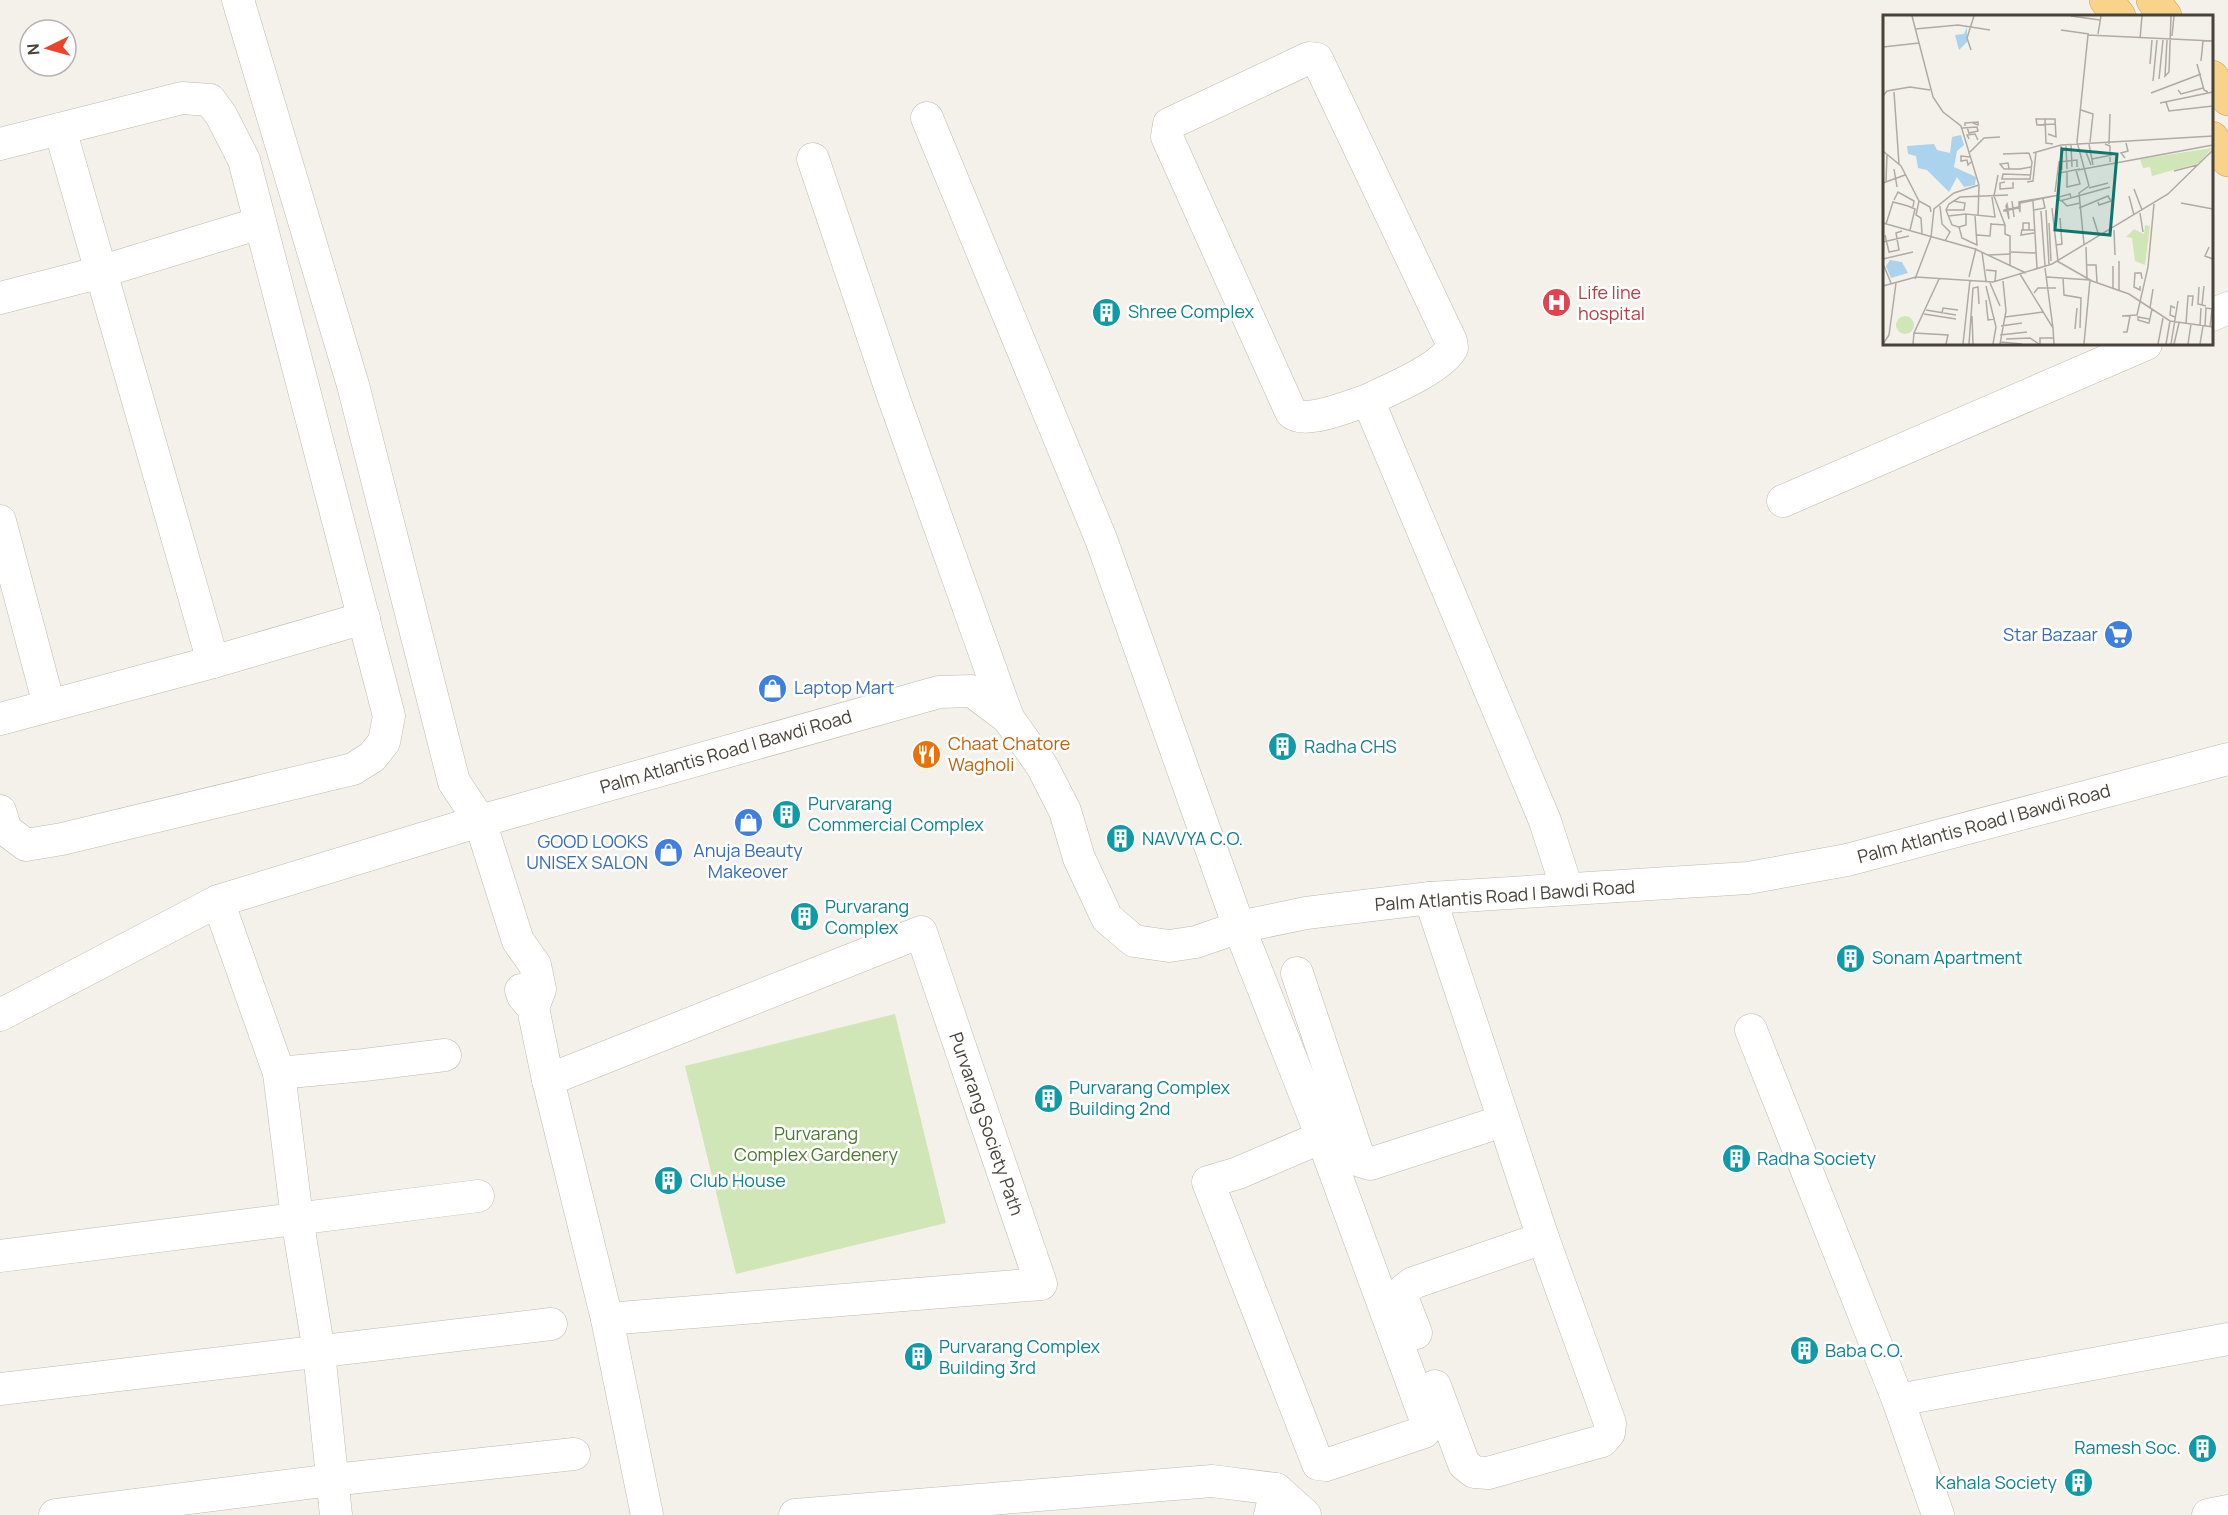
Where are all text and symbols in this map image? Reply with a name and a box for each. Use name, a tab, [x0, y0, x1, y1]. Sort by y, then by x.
inset map	[1883, 15, 2213, 345]
north arrow	[18, 18, 78, 78]
text: N	[22, 43, 45, 56]
place label: Life line hospital	[1578, 280, 1645, 325]
hospital icon: Life line hospital	[1541, 287, 1573, 319]
building icon: Shree Complex	[1091, 296, 1123, 328]
place label: Shree Complex	[1128, 299, 1255, 323]
supermarket icon: Star Bazaar	[2103, 619, 2135, 651]
place label: Star Bazaar	[2003, 622, 2099, 646]
shop icon: Laptop Mart	[757, 672, 789, 704]
place label: Laptop Mart	[794, 675, 894, 699]
street label: Palm Atlantis Road | Bawdi Road	[597, 704, 854, 799]
place label: Chaat Chatore Wagholi	[948, 731, 1070, 776]
building icon: Radha CHS	[1267, 731, 1299, 763]
place label: Radha CHS	[1304, 734, 1397, 758]
restaurant icon: Chaat Chatore Wagholi	[911, 738, 943, 770]
street label: Palm Atlantis Road | Bawdi Road	[1855, 778, 2113, 868]
place label: Purvarang Commercial Complex	[808, 791, 984, 836]
building icon: Purvarang Commercial Complex	[771, 798, 803, 830]
shop icon: Anuja Beauty Makeover	[732, 806, 764, 838]
building icon: NAVVYA C.O.	[1105, 823, 1137, 855]
place label: NAVVYA C.O.	[1142, 826, 1243, 850]
place label: GOOD LOOKS UNISEX SALON	[526, 829, 648, 874]
shop icon: GOOD LOOKS UNISEX SALON	[653, 836, 685, 868]
place label: Anuja Beauty Makeover	[693, 838, 803, 883]
street label: Palm Atlantis Road | Bawdi Road	[1374, 874, 1636, 916]
place label: Purvarang Complex	[825, 894, 909, 939]
building icon: Purvarang Complex	[788, 901, 820, 933]
building icon: Sonam Apartment	[1835, 942, 1867, 974]
place label: Sonam Apartment	[1872, 945, 2022, 969]
street label: Purvarang Society Path	[944, 1029, 1030, 1218]
place label: Purvarang Complex Building 2nd	[1069, 1075, 1231, 1120]
building icon: Purvarang Complex Building 2nd	[1032, 1082, 1064, 1114]
park label: Purvarang Complex Gardenery	[734, 1121, 898, 1166]
building icon: Radha Society	[1720, 1143, 1752, 1175]
place label: Radha Society	[1757, 1146, 1876, 1170]
building icon: Club House	[653, 1165, 685, 1197]
place label: Club House	[690, 1168, 786, 1192]
place label: Purvarang Complex Building 3rd	[939, 1334, 1101, 1379]
building icon: Baba C.O.	[1788, 1335, 1820, 1367]
place label: Baba C.O.	[1825, 1338, 1904, 1362]
building icon: Purvarang Complex Building 3rd	[902, 1341, 934, 1373]
building icon: Ramesh Soc.	[2186, 1432, 2218, 1464]
place label: Ramesh Soc.	[2074, 1435, 2181, 1459]
building icon: Kahala Society	[2062, 1467, 2094, 1499]
place label: Kahala Society	[1935, 1470, 2057, 1494]

